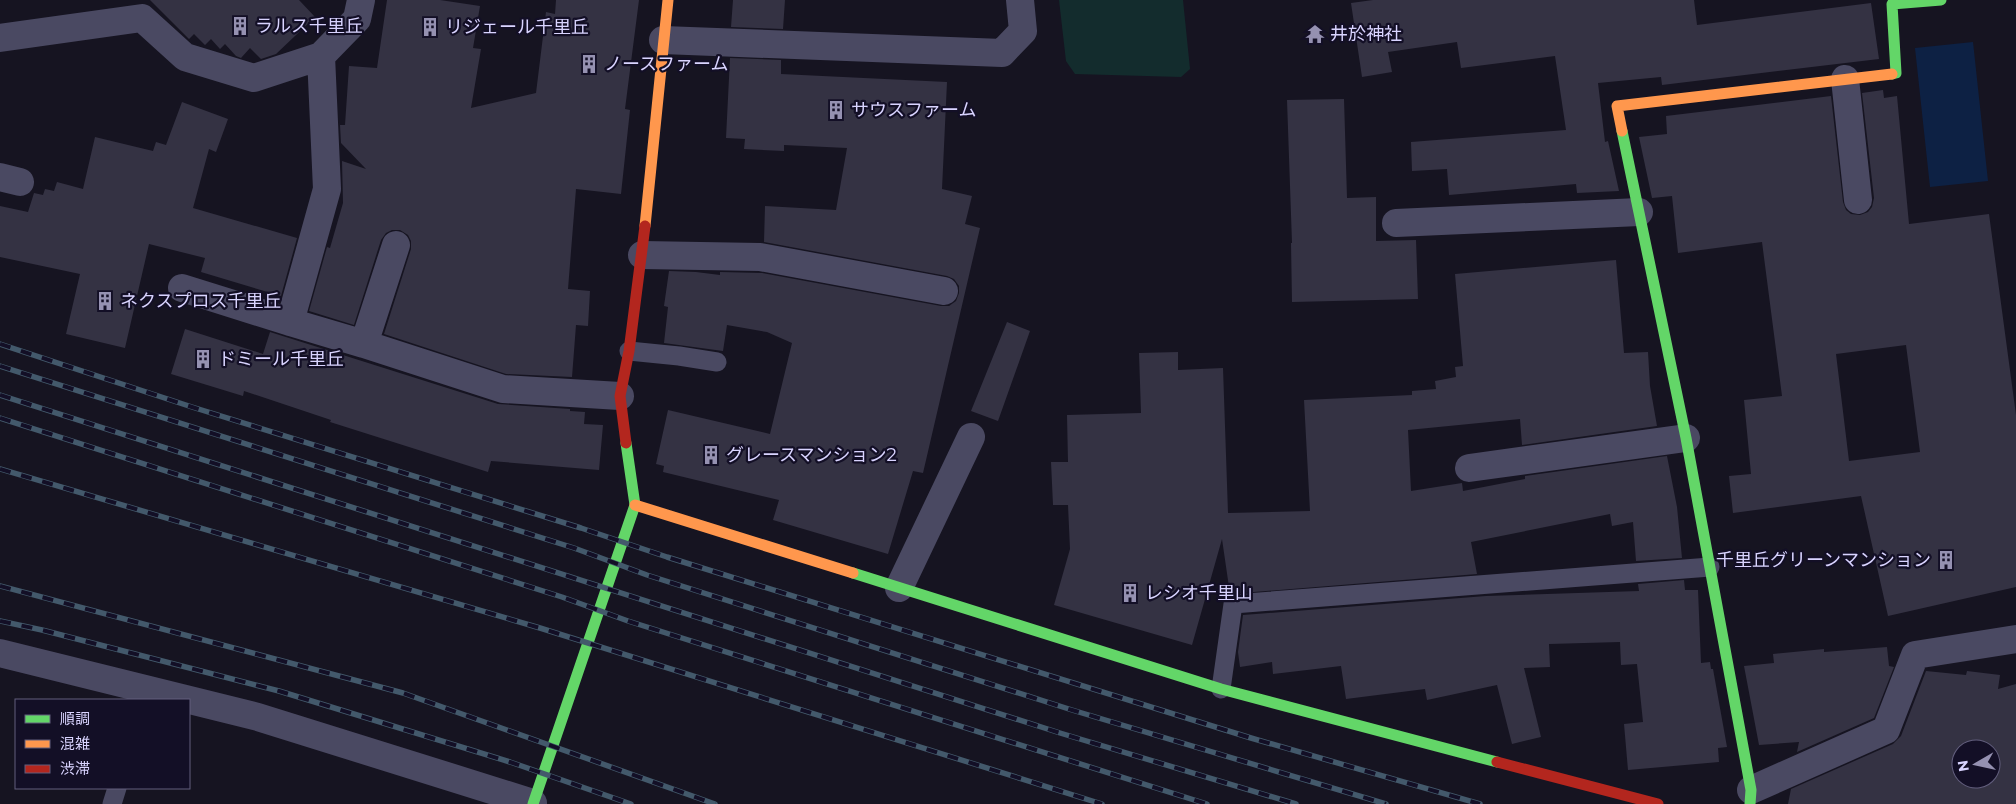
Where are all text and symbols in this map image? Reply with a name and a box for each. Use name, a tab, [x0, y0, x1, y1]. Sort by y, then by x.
building icon: ラルス千里丘	[229, 15, 251, 37]
place label: ラルス千里丘	[255, 15, 363, 37]
building icon: リジェール千里丘	[419, 16, 441, 38]
place label: リジェール千里丘	[445, 16, 589, 38]
temple icon: 井於神社	[1304, 23, 1326, 45]
place label: 井於神社	[1330, 23, 1402, 45]
building icon: ノースファーム	[578, 53, 600, 75]
place label: ノースファーム	[604, 53, 729, 75]
building icon: サウスファーム	[825, 99, 847, 121]
place label: サウスファーム	[851, 99, 976, 121]
building icon: ネクスプロス千里丘	[94, 290, 116, 312]
place label: ネクスプロス千里丘	[120, 290, 281, 312]
building icon: ドミール千里丘	[192, 348, 214, 370]
place label: ドミール千里丘	[218, 348, 344, 370]
building icon: グレースマンション2	[700, 444, 722, 466]
place label: グレースマンション2	[726, 444, 897, 466]
place label: 千里丘グリーンマンション	[1716, 549, 1931, 571]
building icon: 千里丘グリーンマンション	[1935, 549, 1957, 571]
building icon: レシオ千里山	[1119, 582, 1141, 604]
place label: レシオ千里山	[1145, 582, 1253, 604]
legend	[15, 699, 190, 789]
text: 順調	[60, 709, 90, 728]
text: 混雑	[60, 734, 90, 753]
north arrow	[1951, 739, 2001, 789]
text: 渋滞	[60, 759, 90, 778]
text: N	[1953, 759, 1973, 773]

